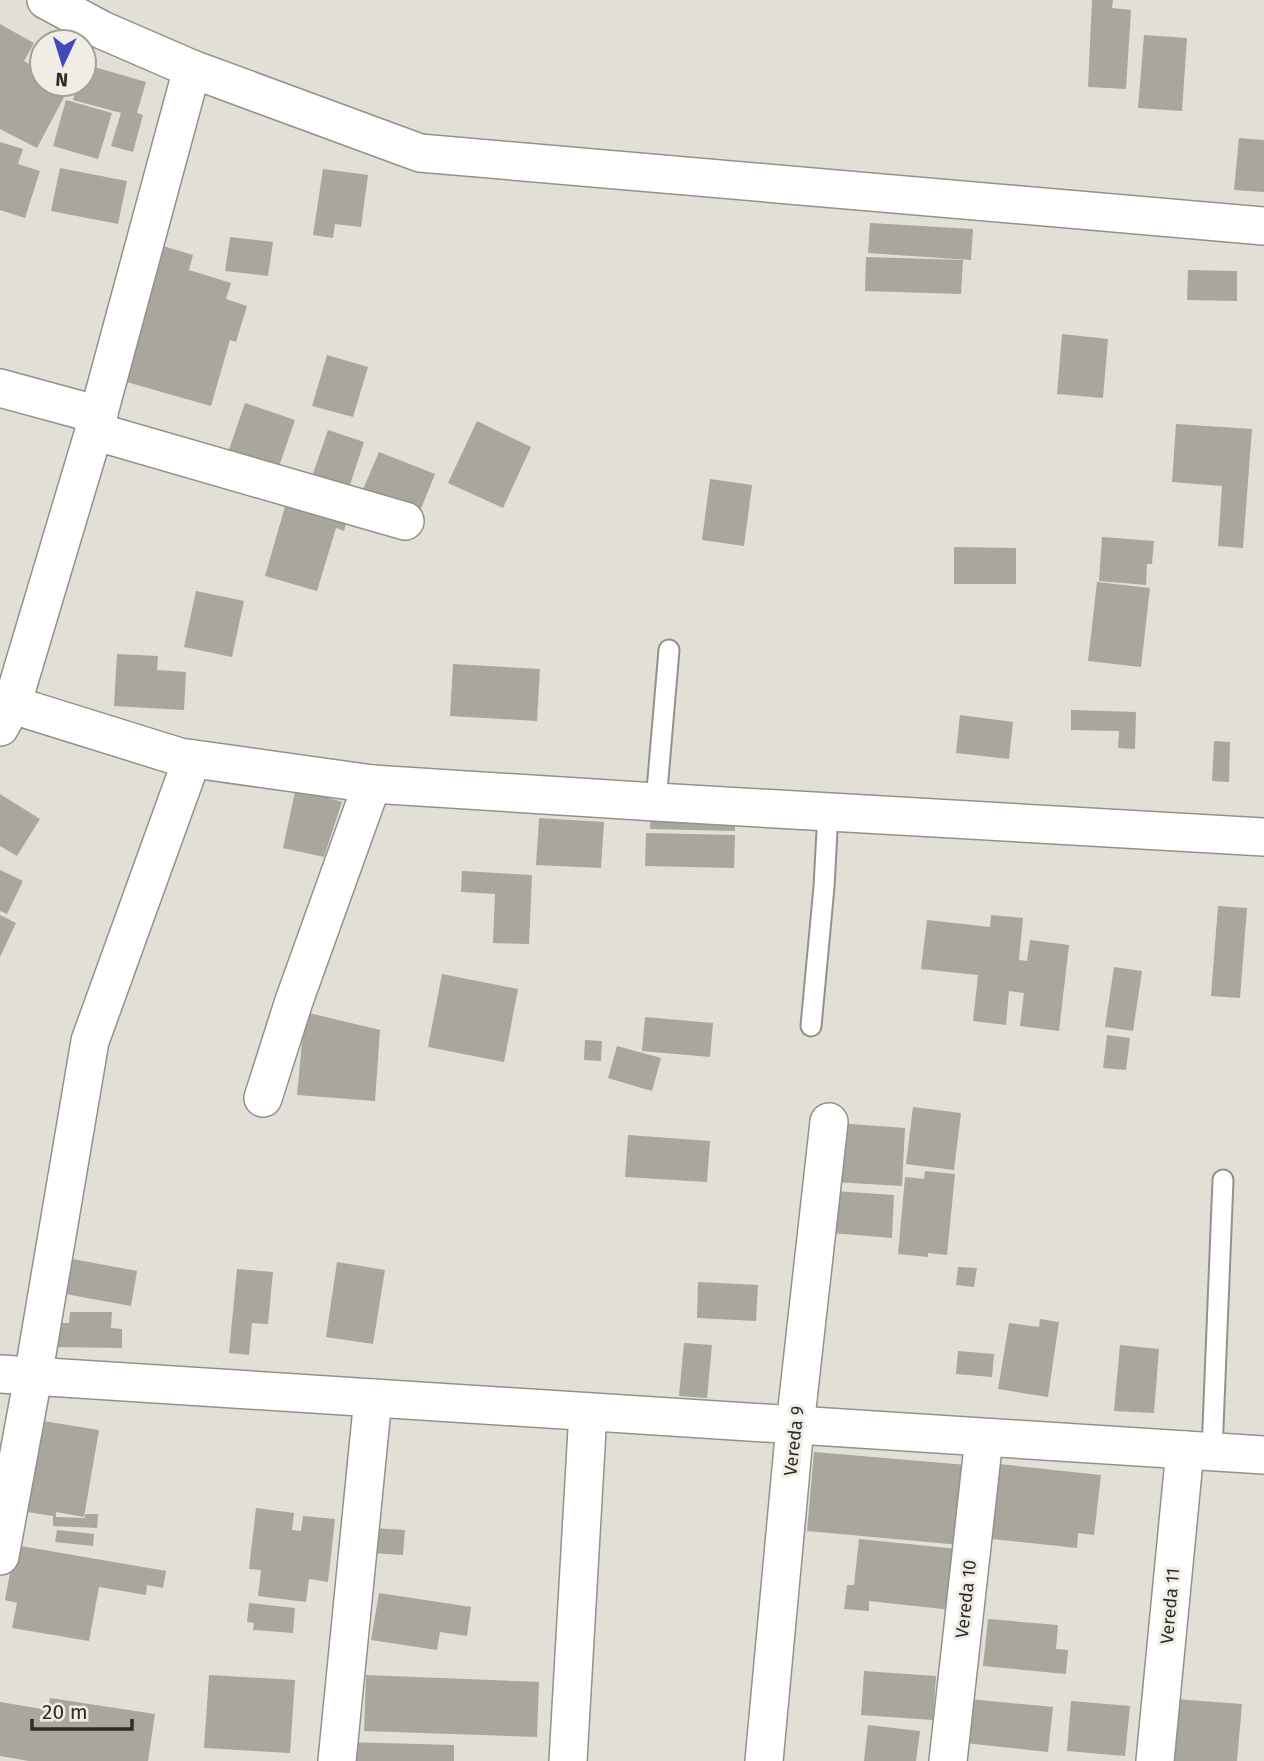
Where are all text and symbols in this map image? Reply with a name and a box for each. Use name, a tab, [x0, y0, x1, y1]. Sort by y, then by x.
north arrow	[28, 28, 98, 98]
text: N	[55, 68, 69, 91]
street label: Vereda 9	[779, 1405, 809, 1477]
street label: Vereda 10	[951, 1559, 981, 1639]
street label: Vereda 11	[1156, 1567, 1184, 1645]
scale bar	[32, 1688, 131, 1732]
text: 20 m	[42, 1699, 88, 1725]

